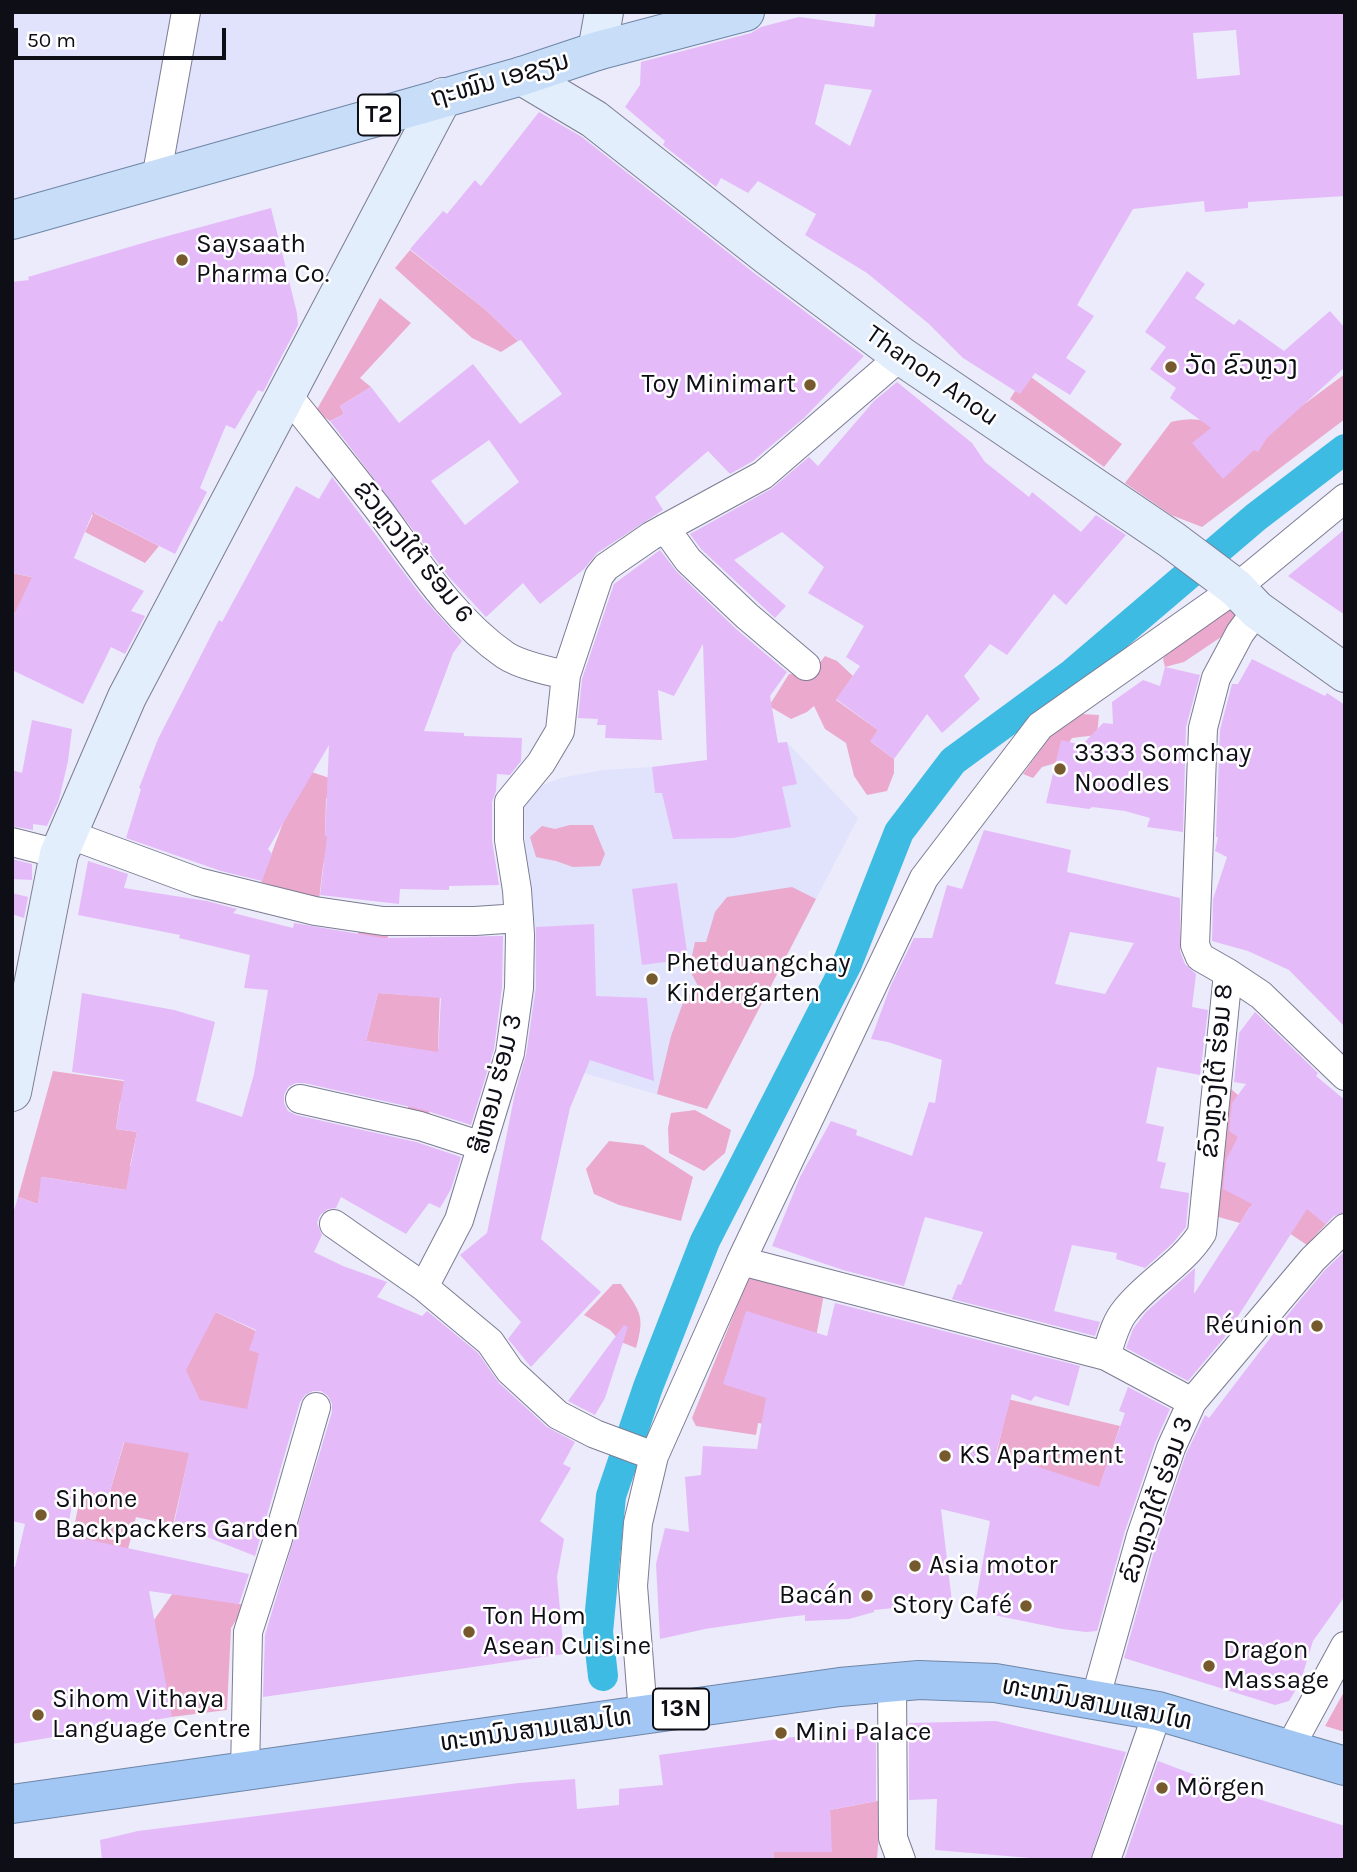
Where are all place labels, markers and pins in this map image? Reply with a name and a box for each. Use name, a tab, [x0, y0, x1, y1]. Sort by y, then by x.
place label: Saysaath Pharma Co.	[196, 229, 329, 290]
marker: Saysaath Pharma Co.	[174, 252, 190, 268]
place label: ວັດ ຂົວຫຼວງ	[1185, 351, 1298, 383]
marker: ວັດ ຂົວຫຼວງ	[1163, 359, 1179, 375]
place label: Toy Minimart	[642, 369, 796, 401]
marker: Toy Minimart	[802, 377, 818, 393]
place label: 3333 Somchay Noodles	[1074, 738, 1251, 800]
marker: 3333 Somchay Noodles	[1052, 761, 1068, 777]
place label: Phetduangchay Kindergarten	[666, 948, 851, 1010]
marker: Phetduangchay Kindergarten	[644, 971, 660, 987]
place label: Réunion	[1205, 1310, 1303, 1342]
marker: Réunion	[1309, 1318, 1325, 1334]
place label: KS Apartment	[959, 1440, 1123, 1472]
marker: KS Apartment	[937, 1448, 953, 1464]
place label: Sihone Backpackers Garden	[55, 1484, 299, 1546]
marker: Sihone Backpackers Garden	[33, 1507, 49, 1523]
place label: Asia motor	[929, 1550, 1058, 1582]
marker: Asia motor	[907, 1558, 923, 1574]
place label: Bacán	[779, 1580, 853, 1612]
marker: Bacán	[859, 1588, 875, 1604]
place label: Story Café	[892, 1590, 1012, 1622]
marker: Story Café	[1018, 1598, 1034, 1614]
place label: Ton Hom Asean Cuisine	[483, 1601, 651, 1662]
marker: Ton Hom Asean Cuisine	[461, 1624, 477, 1640]
place label: Dragon Massage	[1223, 1635, 1329, 1696]
marker: Dragon Massage	[1201, 1658, 1217, 1674]
place label: Sihom Vithaya Language Centre	[52, 1684, 251, 1746]
marker: Sihom Vithaya Language Centre	[30, 1707, 46, 1723]
place label: Mini Palace	[795, 1717, 931, 1749]
marker: Mini Palace	[773, 1725, 789, 1741]
place label: Mörgen	[1176, 1772, 1265, 1804]
marker: Mörgen	[1154, 1780, 1170, 1796]

